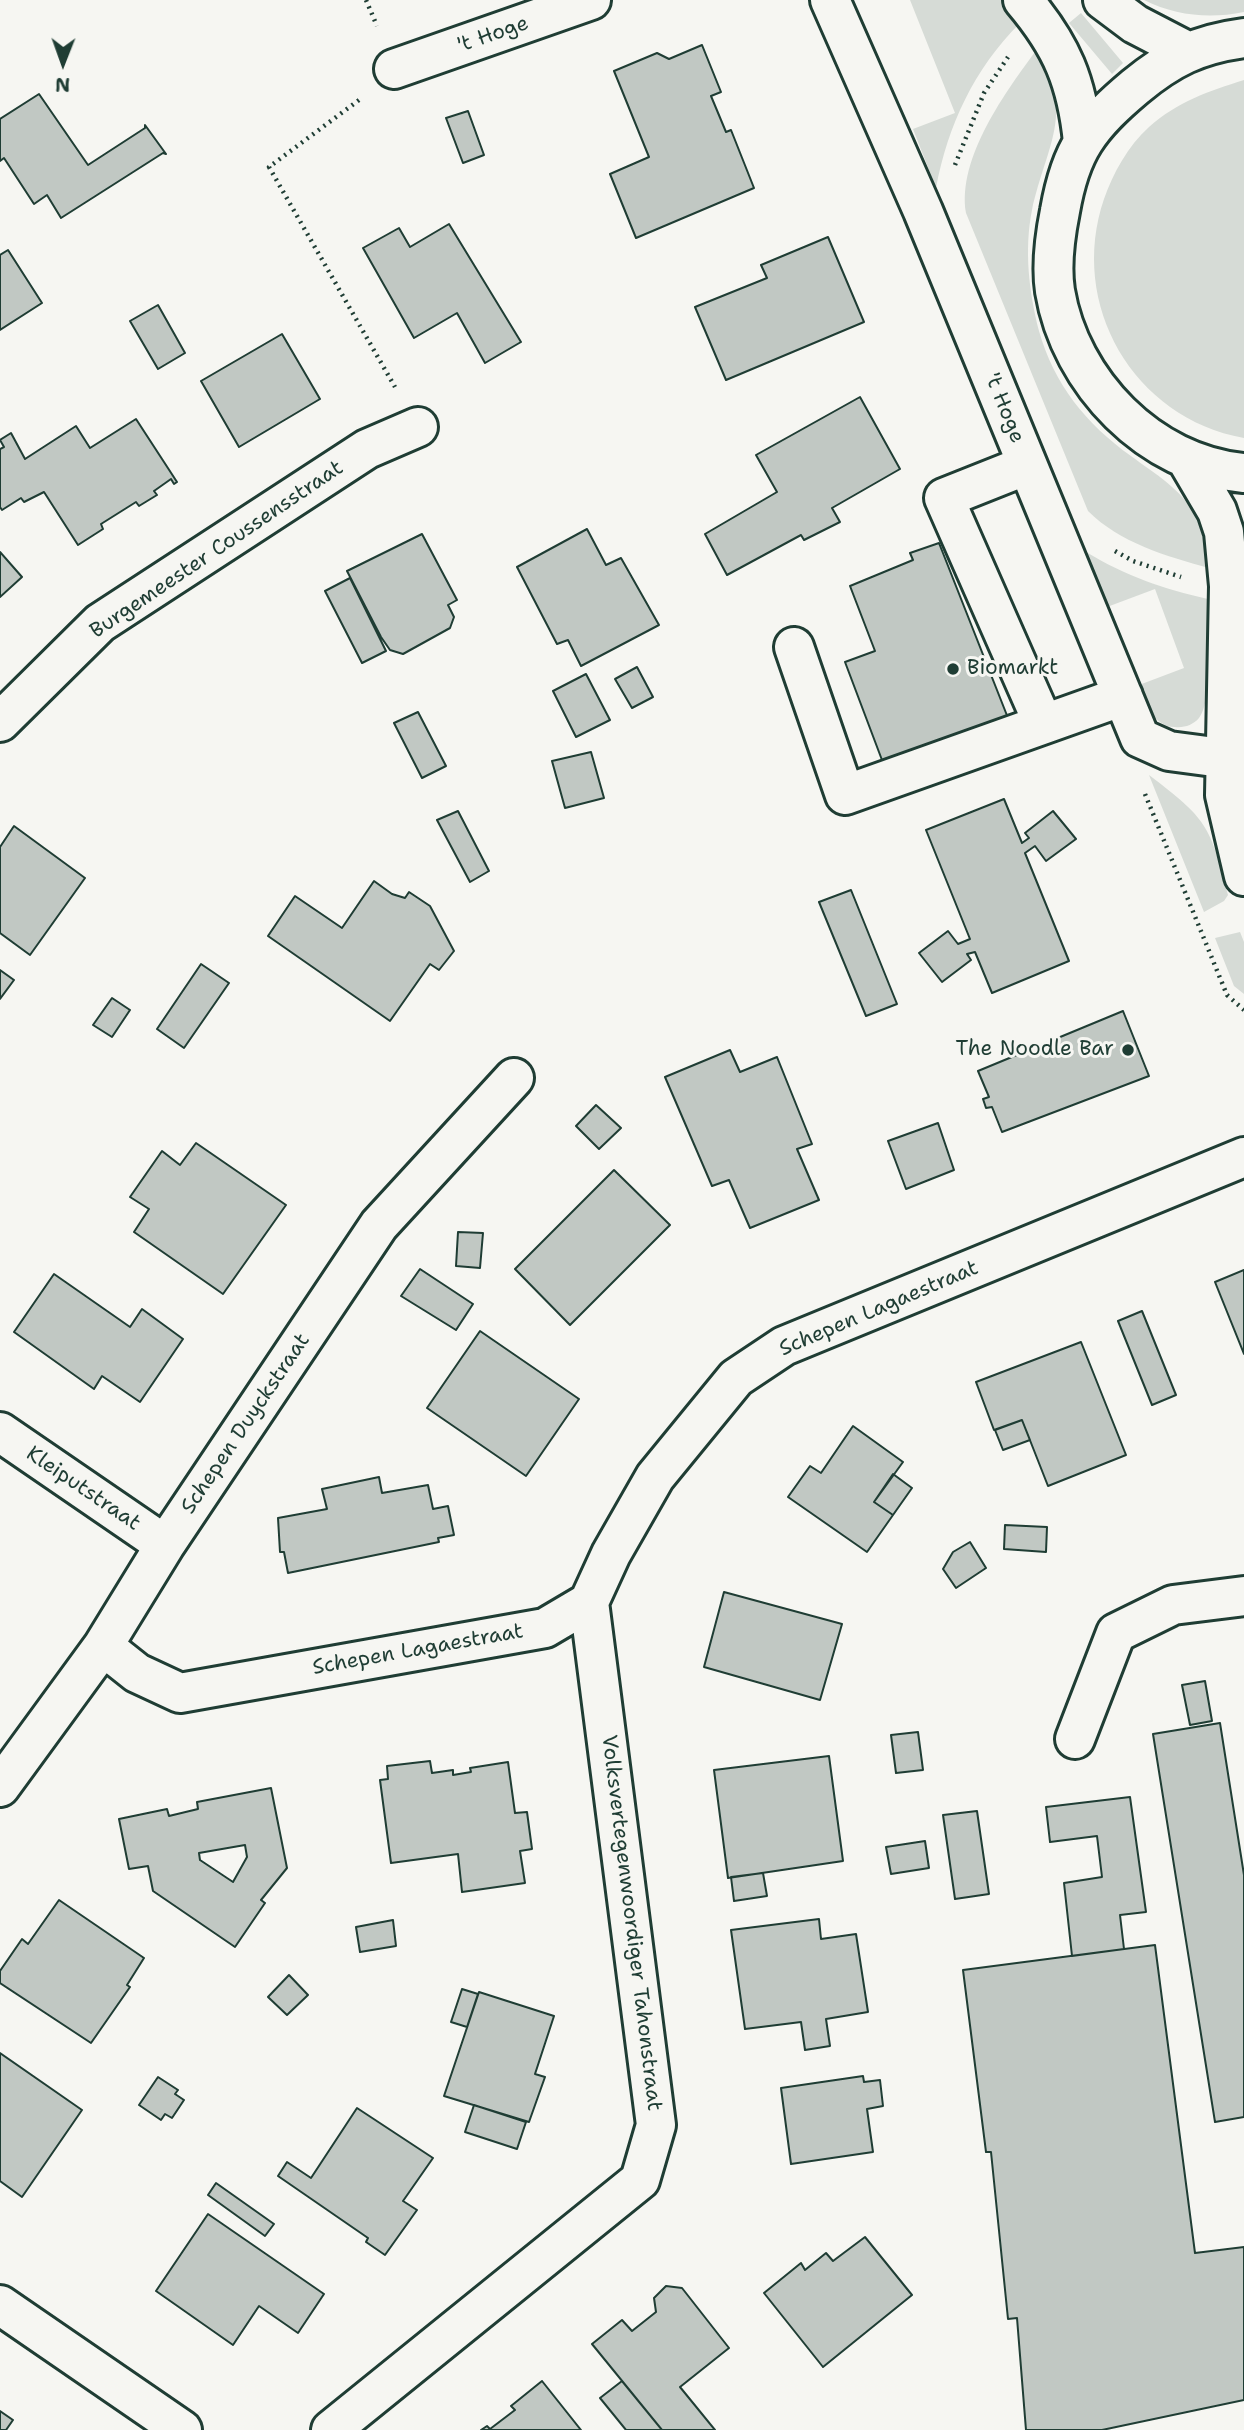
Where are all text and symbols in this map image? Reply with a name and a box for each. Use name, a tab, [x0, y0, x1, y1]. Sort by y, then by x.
street label: 't Hoge	[454, 11, 532, 59]
north arrow	[28, 28, 98, 98]
text: N	[55, 72, 70, 97]
street label: 't Hoge	[979, 369, 1029, 447]
street label: Burgemeester Coussensstraat	[86, 456, 348, 644]
place label: Biomarkt	[967, 656, 1058, 682]
marker: Biomarkt	[945, 661, 961, 677]
place label: The Noodle Bar	[956, 1037, 1114, 1063]
marker: The Noodle Bar	[1120, 1042, 1136, 1058]
street label: Schepen Lagaestraat	[776, 1256, 982, 1362]
street label: Schepen Duyckstraat	[176, 1329, 316, 1519]
street label: Kleiputstraat	[21, 1442, 145, 1536]
street label: Schepen Lagaestraat	[311, 1619, 525, 1681]
street label: Volksvertegenwoordiger Tahonstraat	[595, 1733, 667, 2113]

